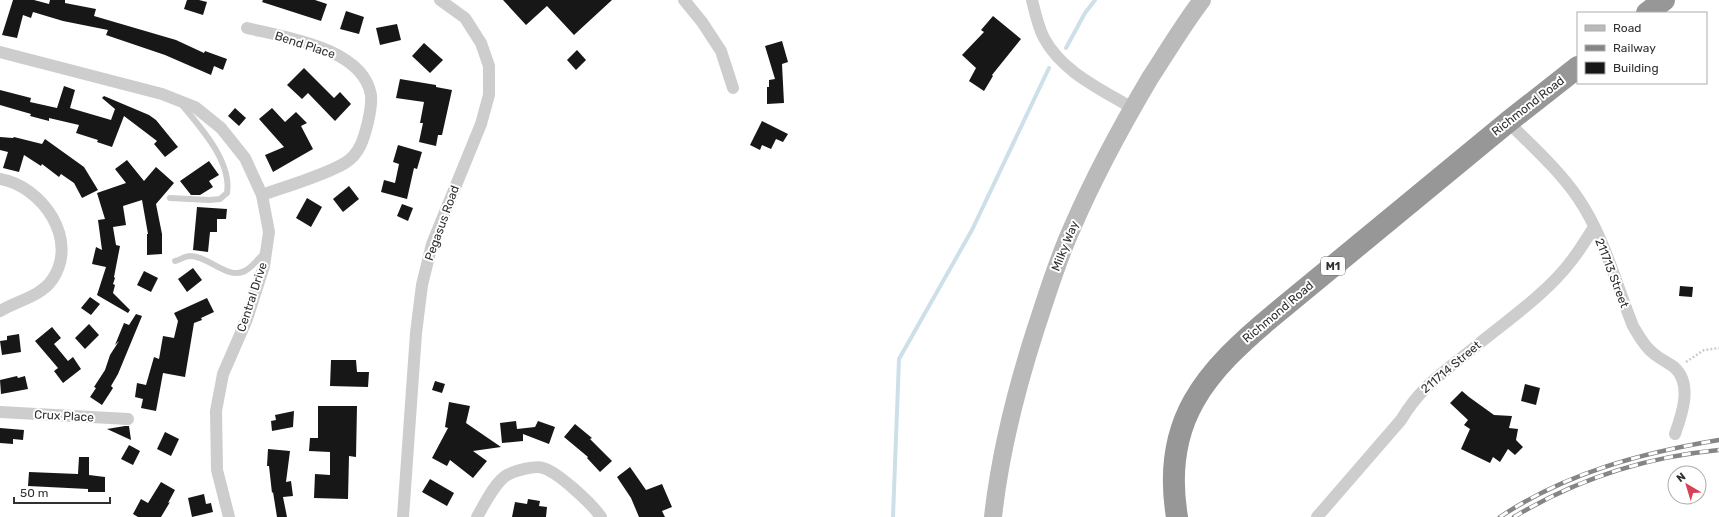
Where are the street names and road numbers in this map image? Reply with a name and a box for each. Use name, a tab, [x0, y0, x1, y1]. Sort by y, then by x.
street label: Bend Place	[273, 29, 337, 61]
street label: Richmond Road	[1489, 73, 1567, 139]
street label: Pegasus Road	[422, 183, 462, 263]
street label: Milky Way	[1049, 218, 1082, 273]
street label: 211713 Street	[1592, 236, 1632, 310]
road number: M1	[1321, 257, 1345, 275]
street label: Central Drive	[234, 260, 270, 334]
street label: Richmond Road	[1240, 278, 1316, 346]
street label: 211714 Street	[1418, 338, 1484, 396]
street label: Crux Place	[34, 407, 94, 425]

